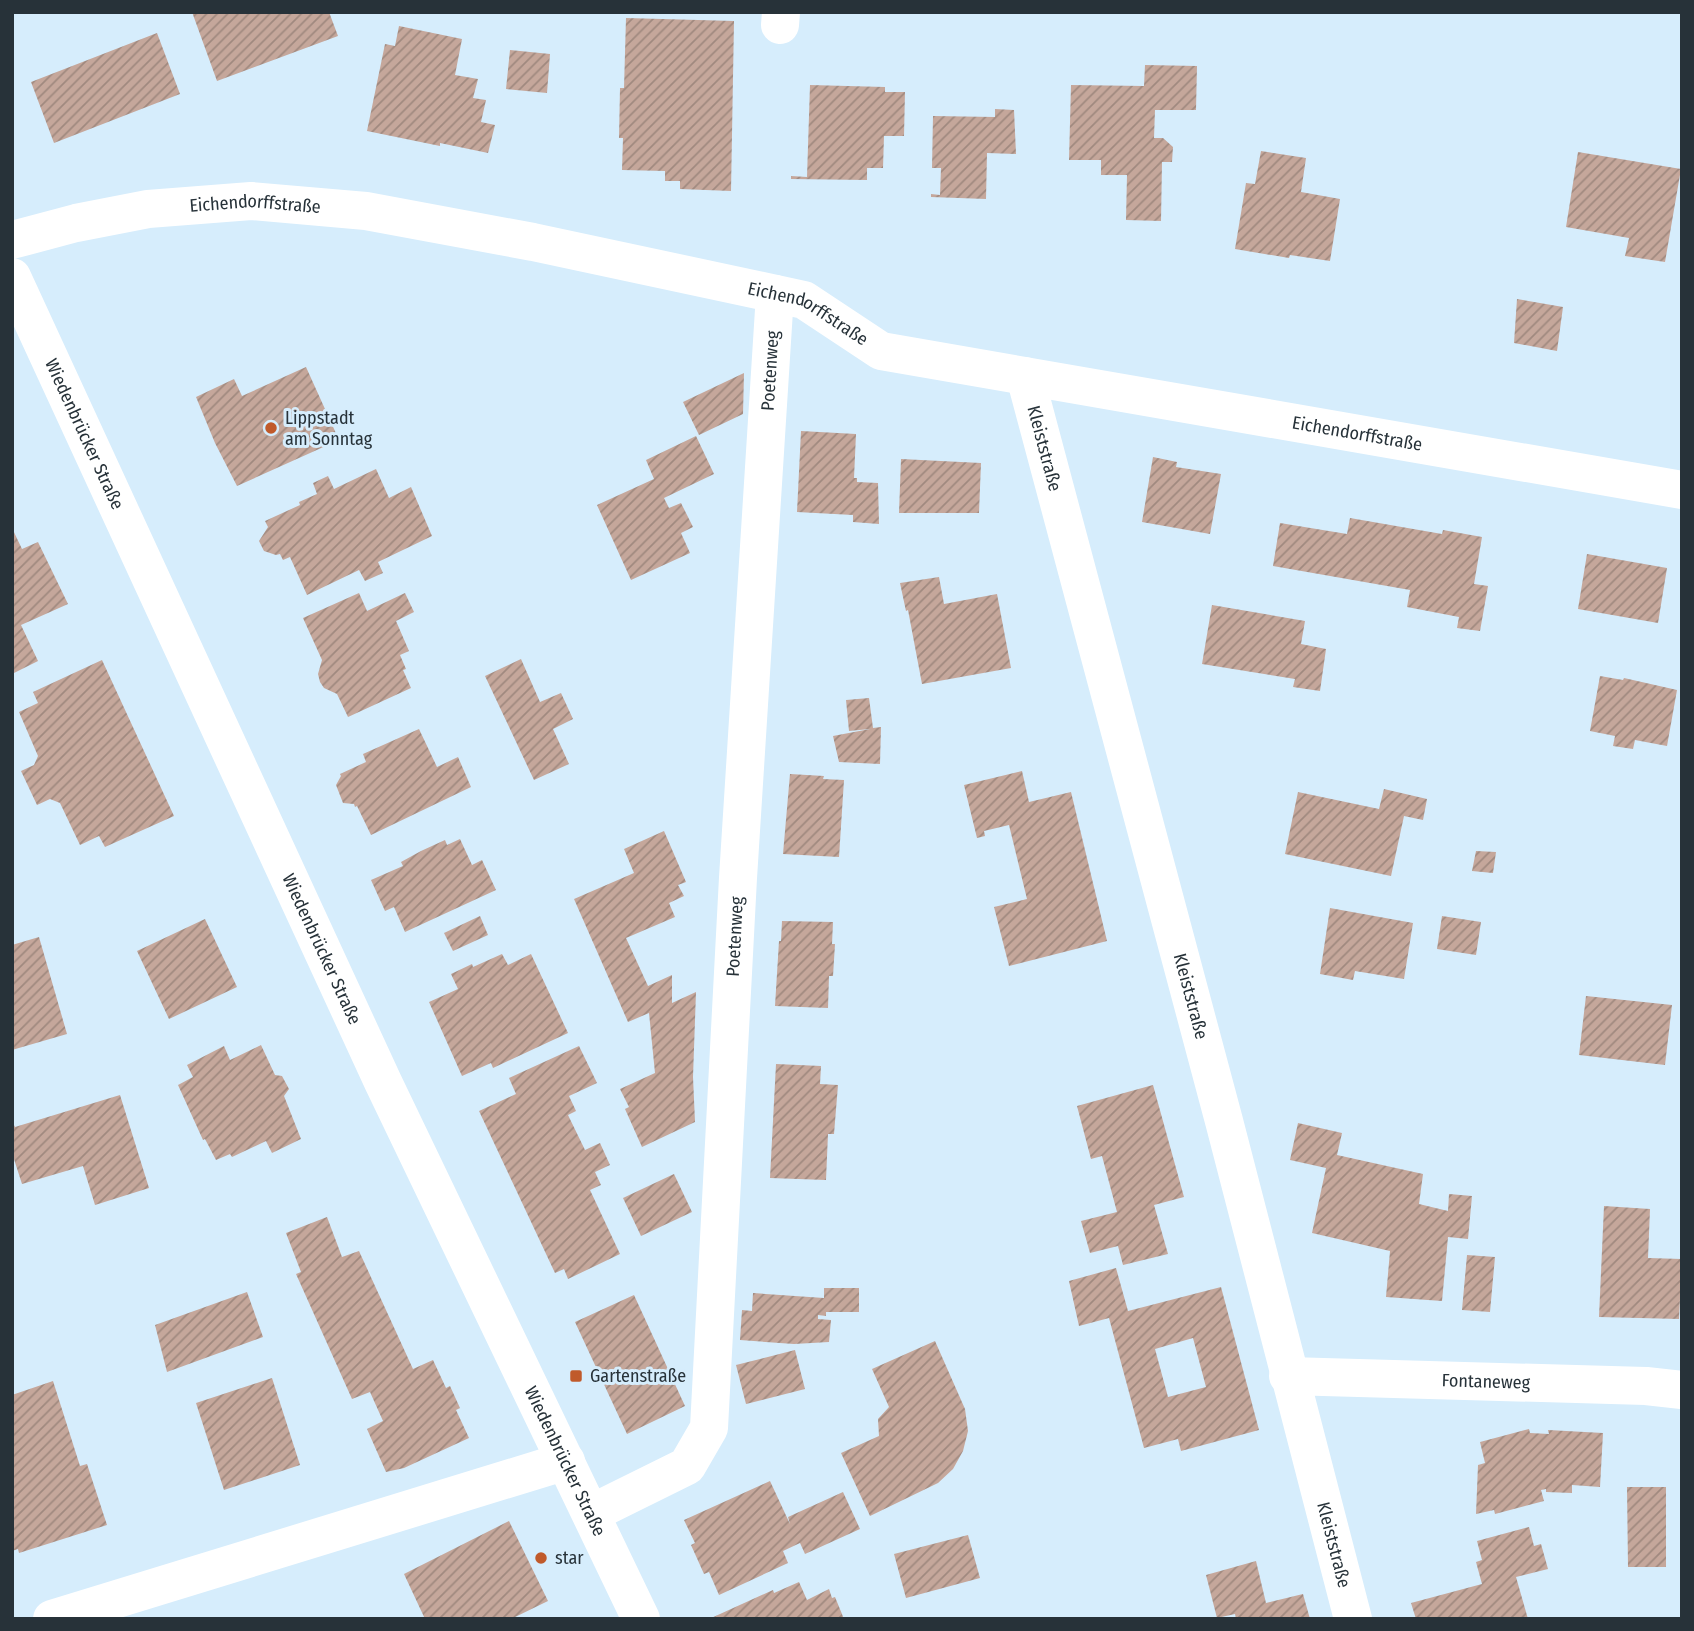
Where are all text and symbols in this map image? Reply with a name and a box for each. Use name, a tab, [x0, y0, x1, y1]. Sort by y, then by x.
street label: Eichendorffstraße	[189, 190, 322, 218]
street label: Eichendorffstraße	[746, 277, 872, 350]
street label: Poetenweg	[757, 329, 784, 412]
street label: Wiedenbrücker Straße	[40, 355, 129, 513]
street label: Kleiststraße	[1022, 403, 1066, 494]
place label: Lippstadt am Sonntag	[285, 407, 373, 450]
street label: Eichendorffstraße	[1290, 412, 1424, 456]
marker: Lippstadt am Sonntag	[263, 420, 279, 436]
street label: Wiedenbrücker Straße	[277, 870, 366, 1028]
street label: Poetenweg	[722, 895, 748, 977]
street label: Kleiststraße	[1169, 951, 1213, 1042]
place label: Gartenstraße	[590, 1365, 686, 1387]
marker: Gartenstraße	[568, 1368, 584, 1384]
street label: Fontaneweg	[1441, 1369, 1531, 1394]
street label: Wiedenbrücker Straße	[520, 1383, 611, 1540]
street label: Kleiststraße	[1312, 1500, 1355, 1590]
place label: star	[555, 1547, 584, 1569]
marker: star	[533, 1550, 549, 1566]

